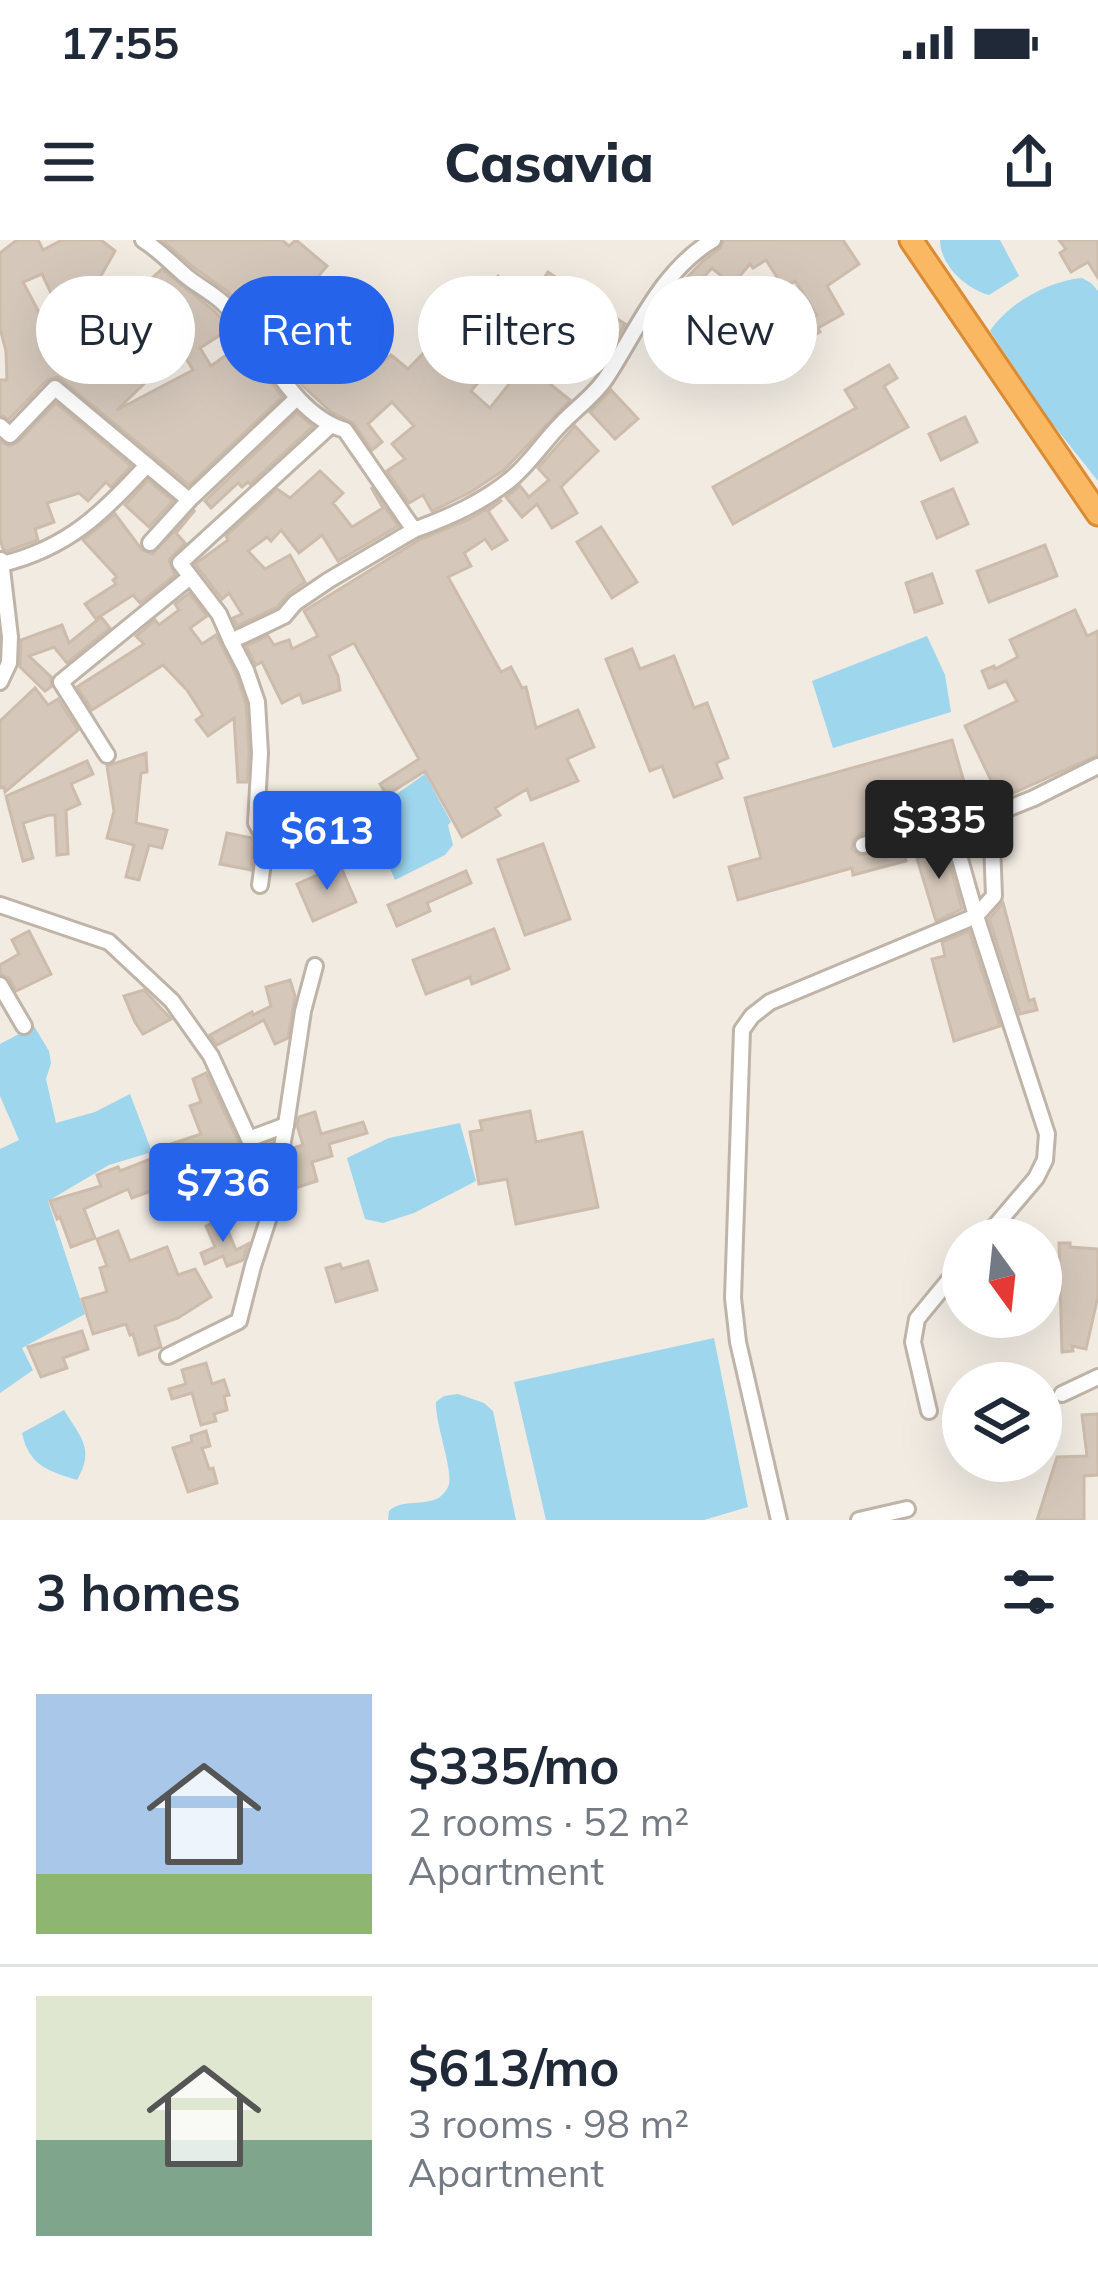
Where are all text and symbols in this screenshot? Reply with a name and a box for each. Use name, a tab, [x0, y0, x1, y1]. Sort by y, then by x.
text: 17:55	[60, 14, 179, 70]
text: Casavia	[444, 128, 654, 196]
icon: menu	[36, 129, 102, 195]
icon: share	[996, 129, 1062, 195]
chip: Buy	[36, 276, 195, 384]
chip: Rent	[219, 276, 394, 384]
chip: Filters	[418, 276, 619, 384]
chip: New	[643, 276, 817, 384]
pin: $335	[868, 780, 1010, 882]
pin: $613	[256, 791, 398, 893]
text: $335	[892, 794, 986, 843]
text: $613	[280, 805, 374, 854]
pin: $736	[152, 1143, 294, 1245]
text: $736	[176, 1157, 270, 1206]
north arrow	[942, 1218, 1062, 1338]
map controls	[942, 1218, 1062, 1482]
button: layers	[942, 1362, 1062, 1482]
icon: filters	[996, 1559, 1062, 1625]
text: 3 homes	[36, 1560, 241, 1624]
text: $335/mo	[408, 1733, 620, 1797]
icon: home	[132, 1742, 276, 1886]
text: 2 rooms · 52 m²	[408, 1797, 689, 1846]
text: Apartment	[408, 1846, 604, 1895]
text: $613/mo	[408, 2035, 620, 2099]
icon: home	[132, 2044, 276, 2188]
text: 3 rooms · 98 m²	[408, 2099, 689, 2148]
text: Apartment	[408, 2148, 604, 2197]

